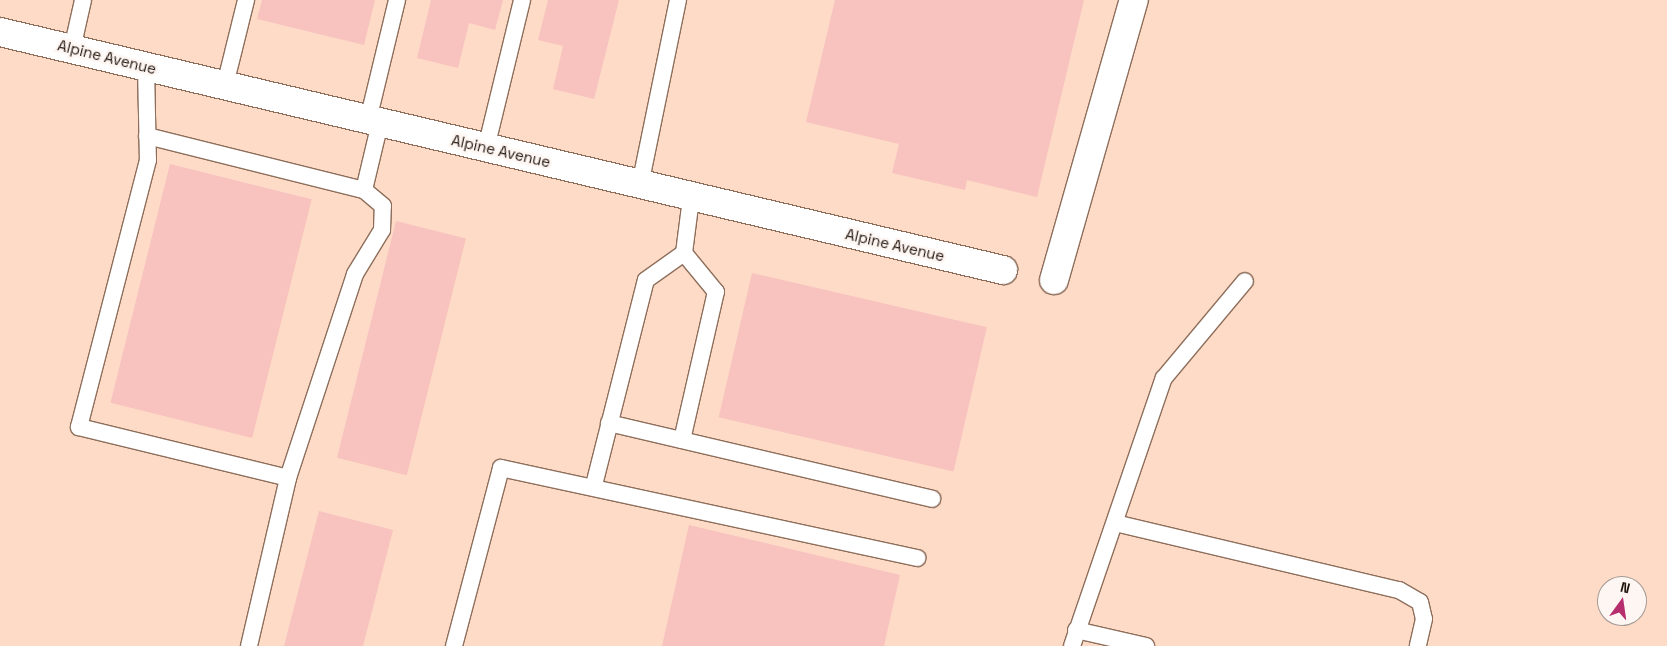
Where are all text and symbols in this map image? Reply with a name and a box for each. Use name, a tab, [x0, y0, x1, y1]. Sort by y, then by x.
street label: Alpine Avenue	[56, 36, 158, 78]
street label: Alpine Avenue	[450, 131, 552, 171]
street label: Alpine Avenue	[844, 225, 946, 265]
north arrow	[1597, 576, 1647, 626]
text: N	[1619, 578, 1632, 597]

